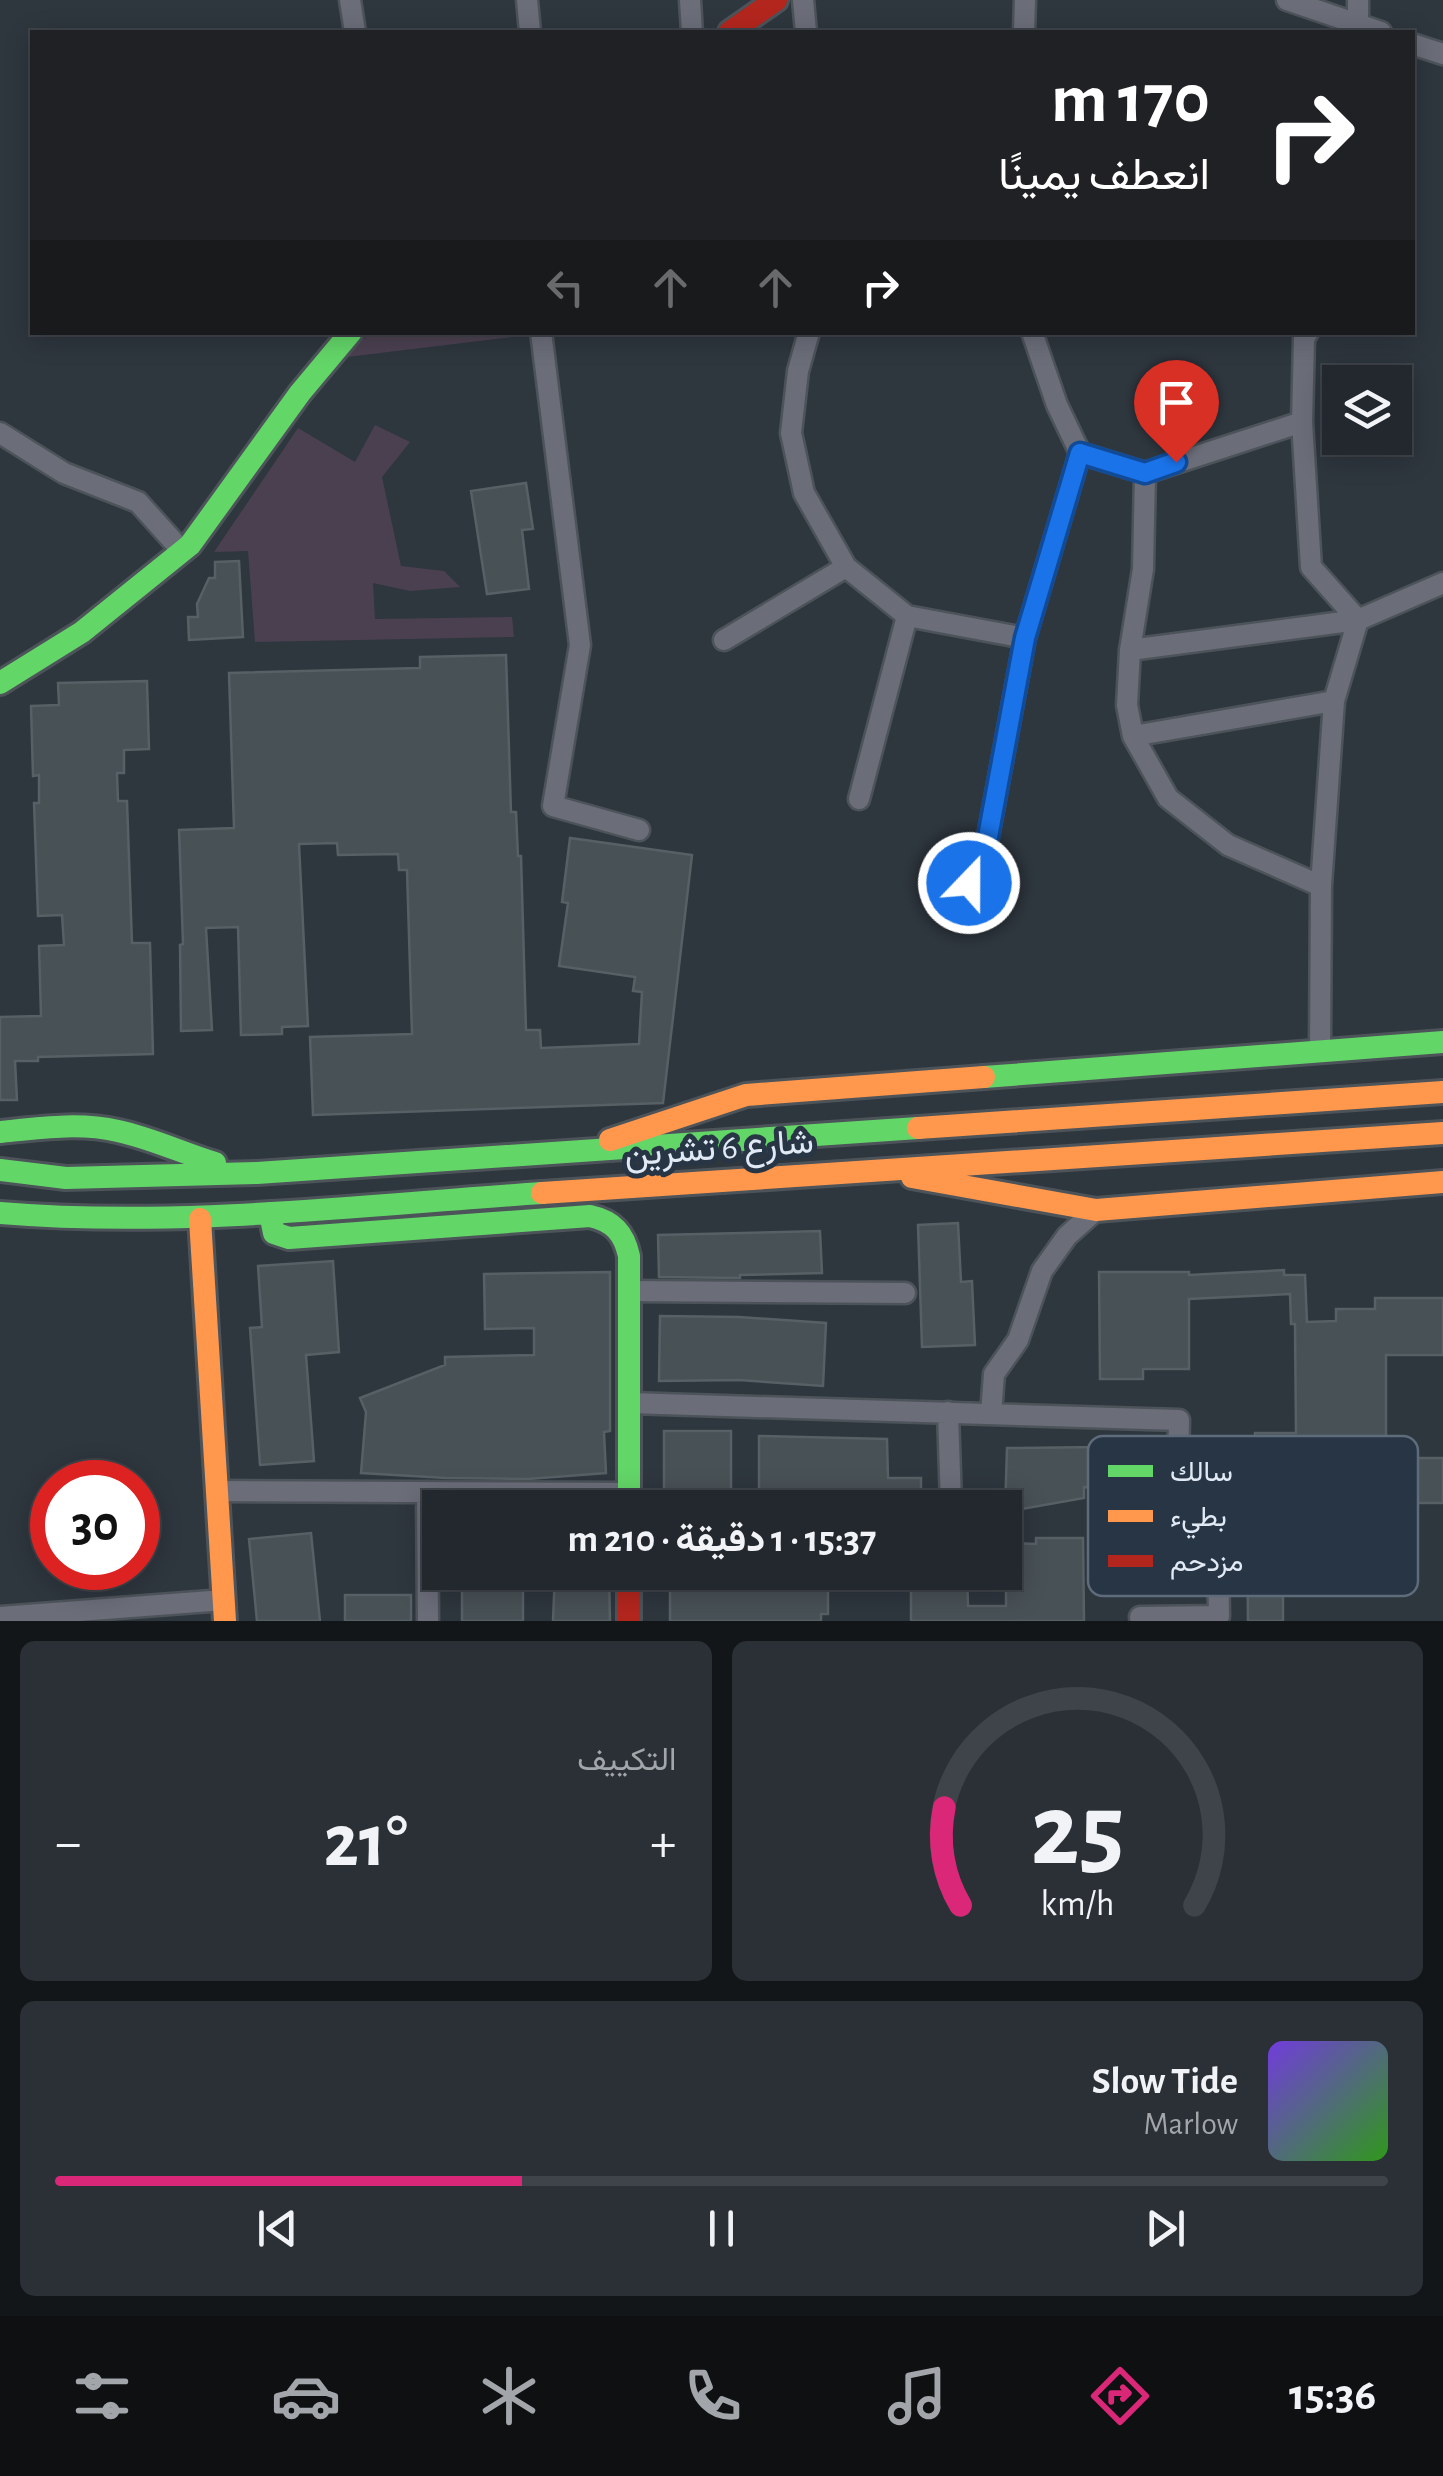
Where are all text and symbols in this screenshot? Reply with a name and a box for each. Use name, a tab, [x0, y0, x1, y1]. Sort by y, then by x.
text: 170 m	[1051, 65, 1210, 135]
icon: right	[1245, 70, 1375, 200]
text: انعطف يمينًا	[998, 153, 1210, 198]
icon: left	[538, 260, 593, 315]
icon: ahead	[643, 260, 698, 315]
icon: ahead	[748, 260, 803, 315]
icon: right	[853, 260, 908, 315]
pin	[1134, 360, 1219, 463]
map controls	[1322, 365, 1412, 455]
button: layers	[1322, 365, 1412, 455]
icon: arrive	[1149, 375, 1204, 430]
position arrow	[917, 831, 1021, 935]
street label: شارع 6 تشرين	[623, 1124, 815, 1178]
legend	[1088, 1436, 1418, 1596]
text: سالك	[1170, 1459, 1233, 1487]
speed limit sign: 30	[30, 1460, 160, 1590]
text: بطيء	[1170, 1504, 1227, 1539]
text: 15:37 · 1 دقيقة · 210 m	[568, 1521, 876, 1559]
text: مزدحم	[1170, 1549, 1243, 1580]
text: التكييف	[577, 1744, 677, 1776]
text: 25	[1030, 1780, 1124, 1884]
text: 21°	[324, 1805, 408, 1880]
text: −	[55, 1816, 81, 1871]
text: +	[650, 1816, 677, 1871]
text: km/h	[1040, 1886, 1114, 1922]
text: Slow Tide	[1092, 2063, 1238, 2101]
text: Marlow	[1144, 2108, 1238, 2140]
icon: previous	[250, 2201, 305, 2256]
icon: pause	[694, 2201, 749, 2256]
icon: next	[1138, 2201, 1193, 2256]
icon: filters	[67, 2361, 137, 2431]
icon: car	[271, 2361, 341, 2431]
icon: climate	[474, 2361, 544, 2431]
icon: phone	[678, 2361, 748, 2431]
icon: music	[882, 2361, 952, 2431]
icon: directions	[1085, 2361, 1155, 2431]
text: 15:36	[1289, 2373, 1376, 2418]

